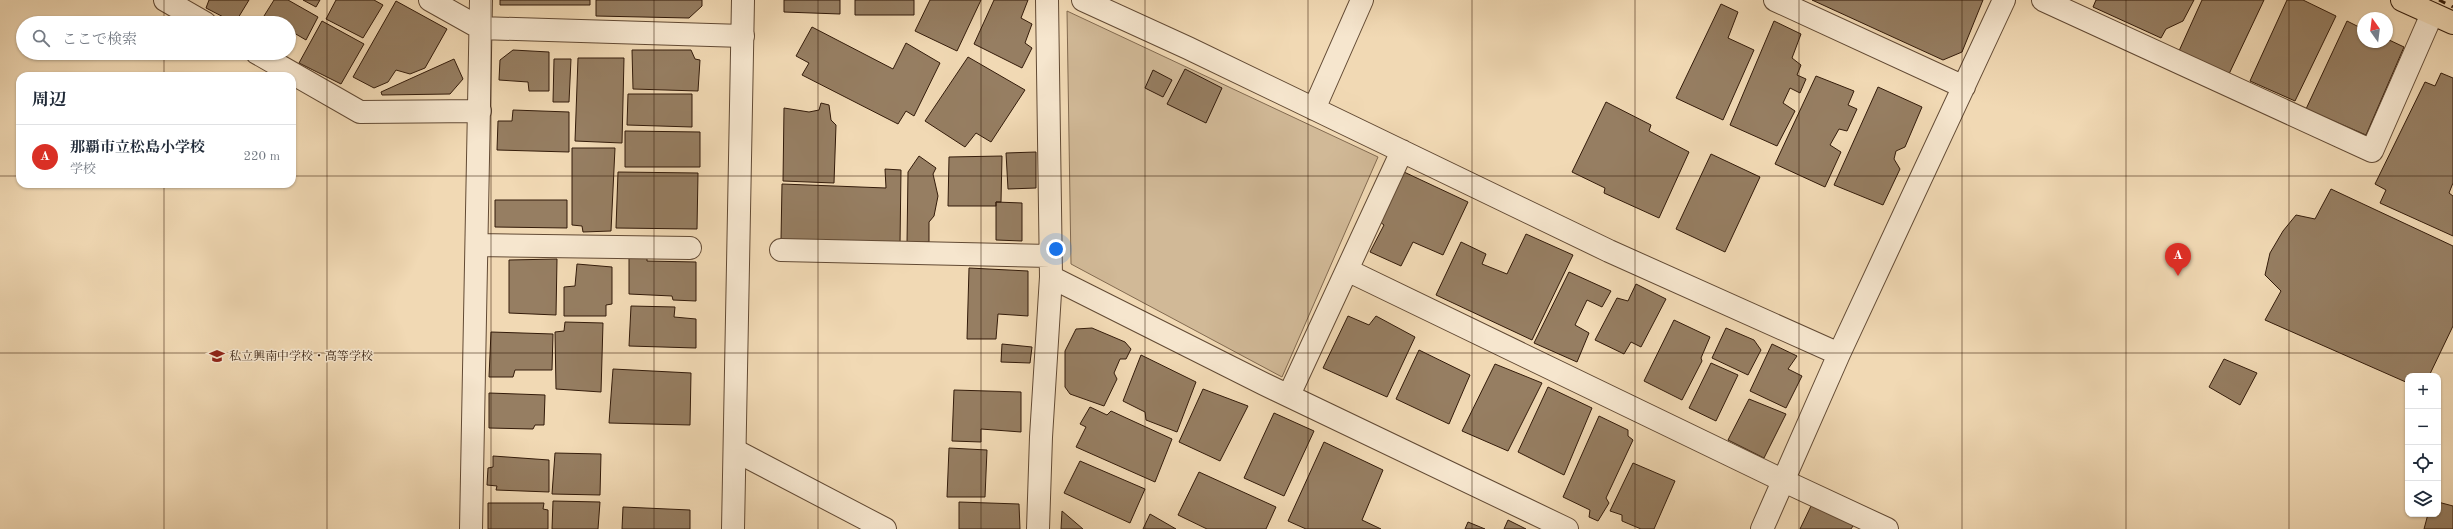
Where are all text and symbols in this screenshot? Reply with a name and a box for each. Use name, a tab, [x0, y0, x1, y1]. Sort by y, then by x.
north arrow	[2357, 12, 2393, 48]
search box	[16, 16, 296, 60]
icon: search	[30, 27, 52, 49]
text: ここで検索	[62, 33, 137, 48]
text: 周辺	[32, 92, 66, 109]
text: 那覇市立松島小学校	[70, 141, 205, 156]
text: A	[40, 150, 50, 163]
text: 220 m	[243, 150, 280, 163]
text: 学校	[70, 163, 96, 176]
your location	[1046, 239, 1066, 259]
pin: A	[2165, 243, 2191, 276]
school or university icon: 私立興南中学校・高等学校	[208, 347, 226, 365]
place label: 私立興南中学校・高等学校	[229, 349, 373, 363]
map controls	[2405, 373, 2441, 517]
button: +	[2405, 373, 2441, 409]
button: −	[2405, 409, 2441, 445]
button: locate	[2405, 445, 2441, 481]
button: layers	[2405, 481, 2441, 517]

